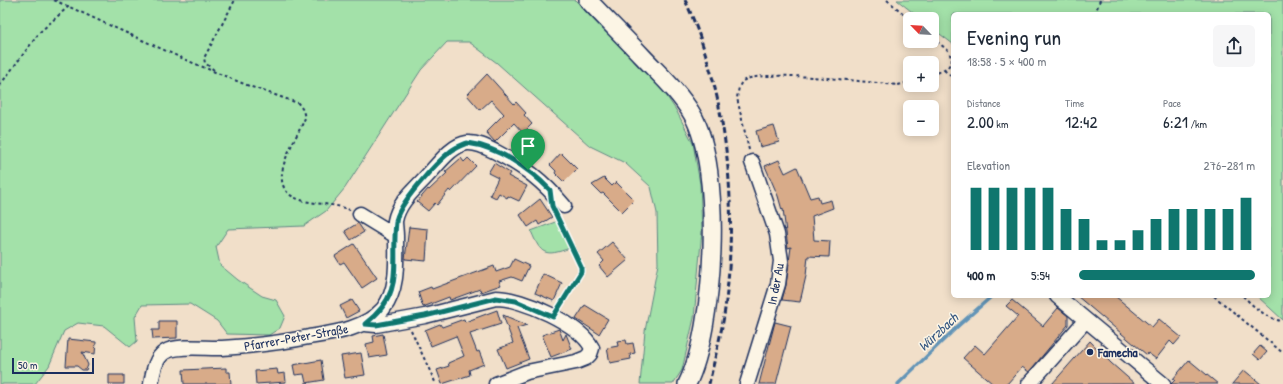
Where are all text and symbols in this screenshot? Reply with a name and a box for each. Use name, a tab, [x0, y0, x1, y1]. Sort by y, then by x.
north arrow	[903, 12, 939, 48]
map controls	[903, 12, 939, 136]
text: Evening run	[967, 22, 1061, 52]
button: share	[1213, 25, 1255, 67]
text: 18:58 · 5 × 400 m	[967, 52, 1046, 70]
button: +	[903, 56, 939, 92]
text: Distance	[967, 96, 1001, 110]
text: Time	[1065, 96, 1084, 110]
text: Pace	[1163, 96, 1181, 110]
button: −	[903, 100, 939, 136]
text: 2.00	[967, 110, 994, 133]
text: 12:42	[1065, 110, 1097, 133]
text: 6:21	[1163, 110, 1188, 133]
text: km	[994, 117, 1008, 131]
text: /km	[1188, 117, 1207, 131]
pin	[511, 129, 545, 170]
icon: arrive	[517, 135, 539, 157]
text: Elevation	[967, 156, 1010, 174]
text: 276–281 m	[1204, 156, 1255, 174]
street label: In der Au	[762, 262, 788, 306]
text: 400 m	[967, 266, 995, 284]
text: 5:54	[1031, 266, 1050, 284]
water label: Würzbach	[914, 308, 963, 355]
street label: Pfarrer-Peter-Straße	[243, 319, 349, 355]
place label: Famecha	[1097, 343, 1138, 361]
marker: Famecha	[1085, 347, 1095, 357]
scale bar	[12, 356, 94, 375]
text: 50 m	[18, 358, 38, 372]

